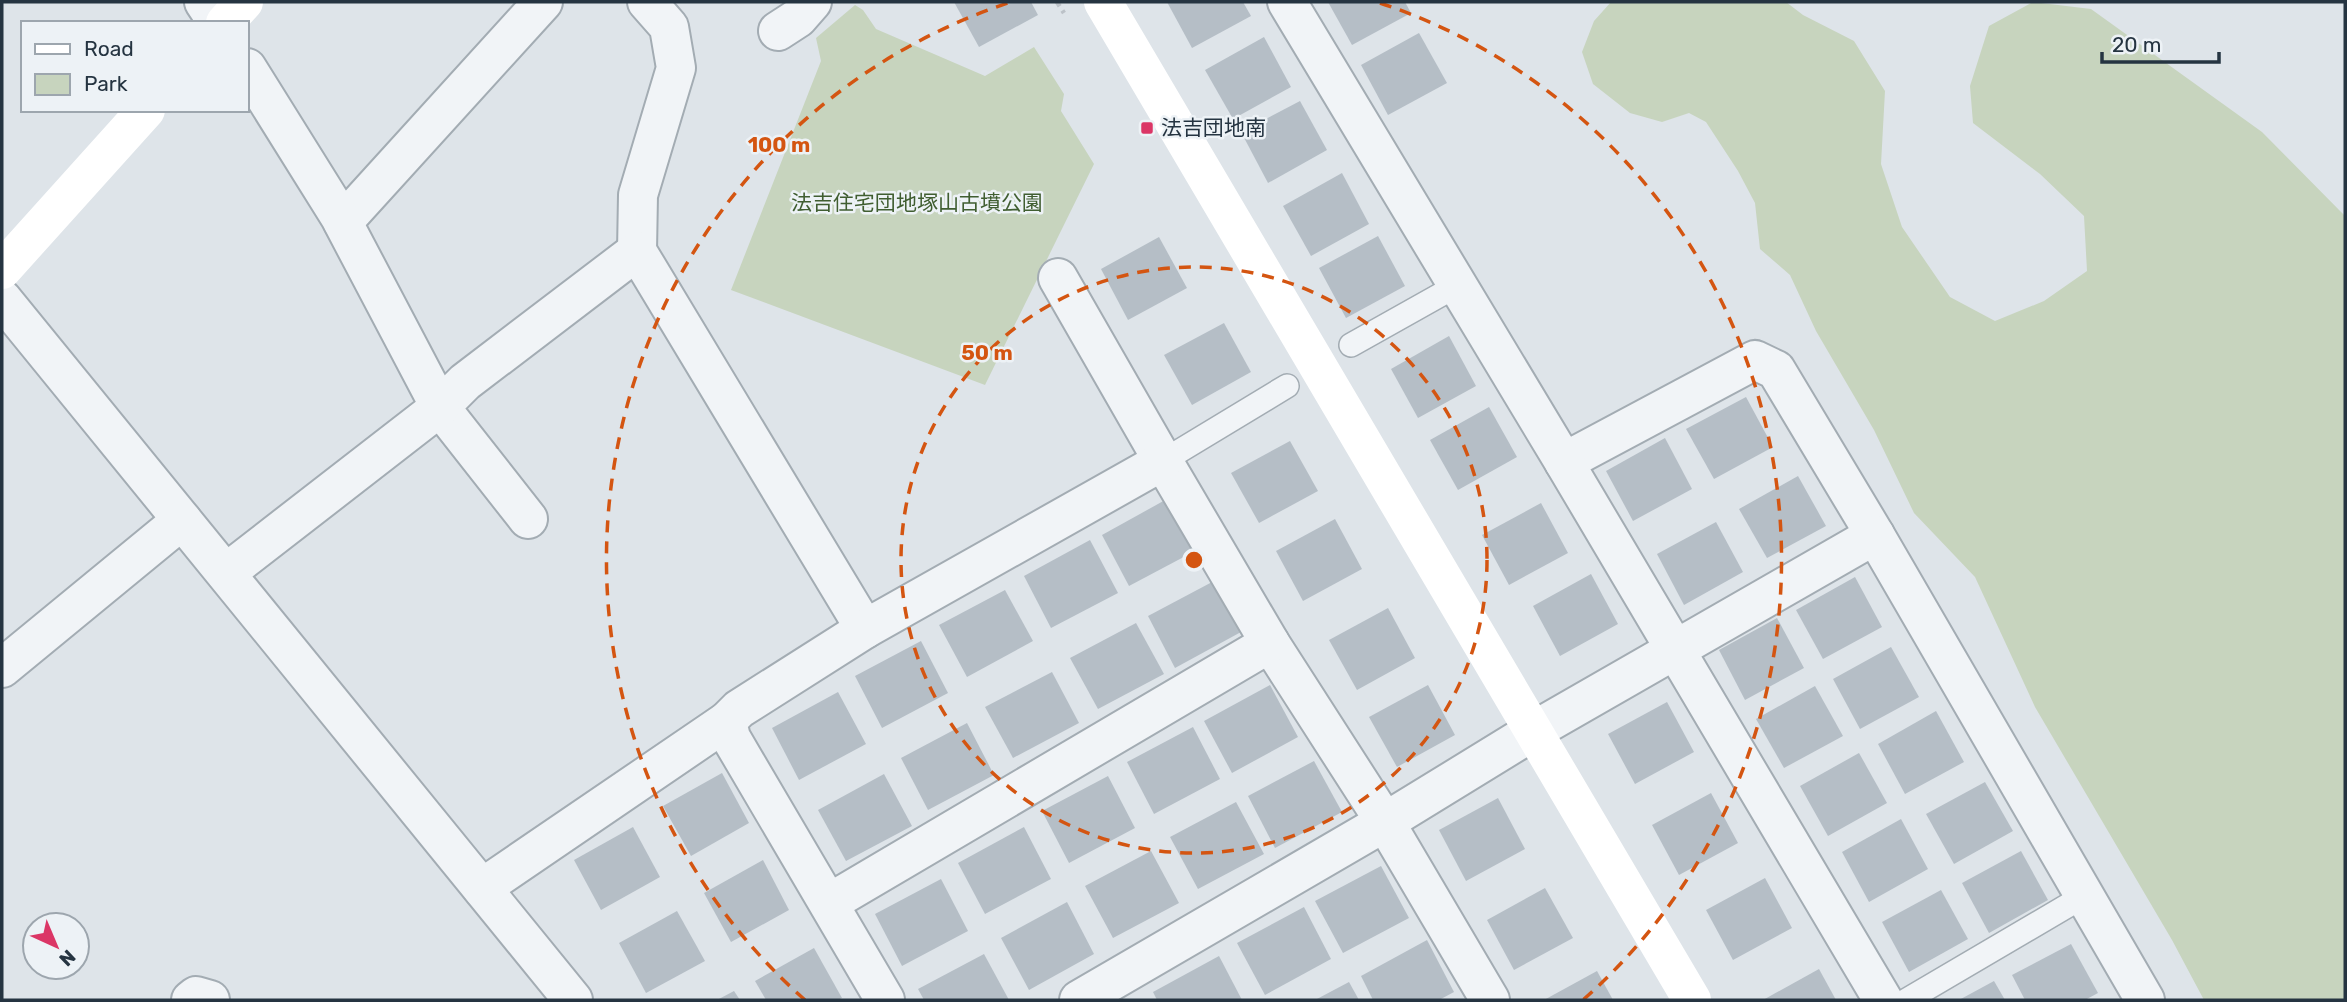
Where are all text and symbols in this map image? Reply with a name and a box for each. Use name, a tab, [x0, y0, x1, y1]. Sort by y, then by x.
legend	[21, 21, 248, 112]
scale bar	[2102, 21, 2219, 65]
text: 20 m	[2112, 32, 2161, 57]
text: Road	[84, 36, 134, 61]
text: Park	[84, 71, 128, 96]
place label: 法吉団地南	[1161, 115, 1266, 140]
marker: 法吉団地南	[1139, 120, 1155, 136]
text: 100 m	[748, 132, 810, 157]
park label: 法吉住宅団地塚山古墳公園	[791, 190, 1043, 215]
text: 50 m	[961, 340, 1013, 365]
centre of rings	[1182, 548, 1206, 572]
north arrow	[21, 911, 91, 981]
text: N	[55, 945, 80, 971]

